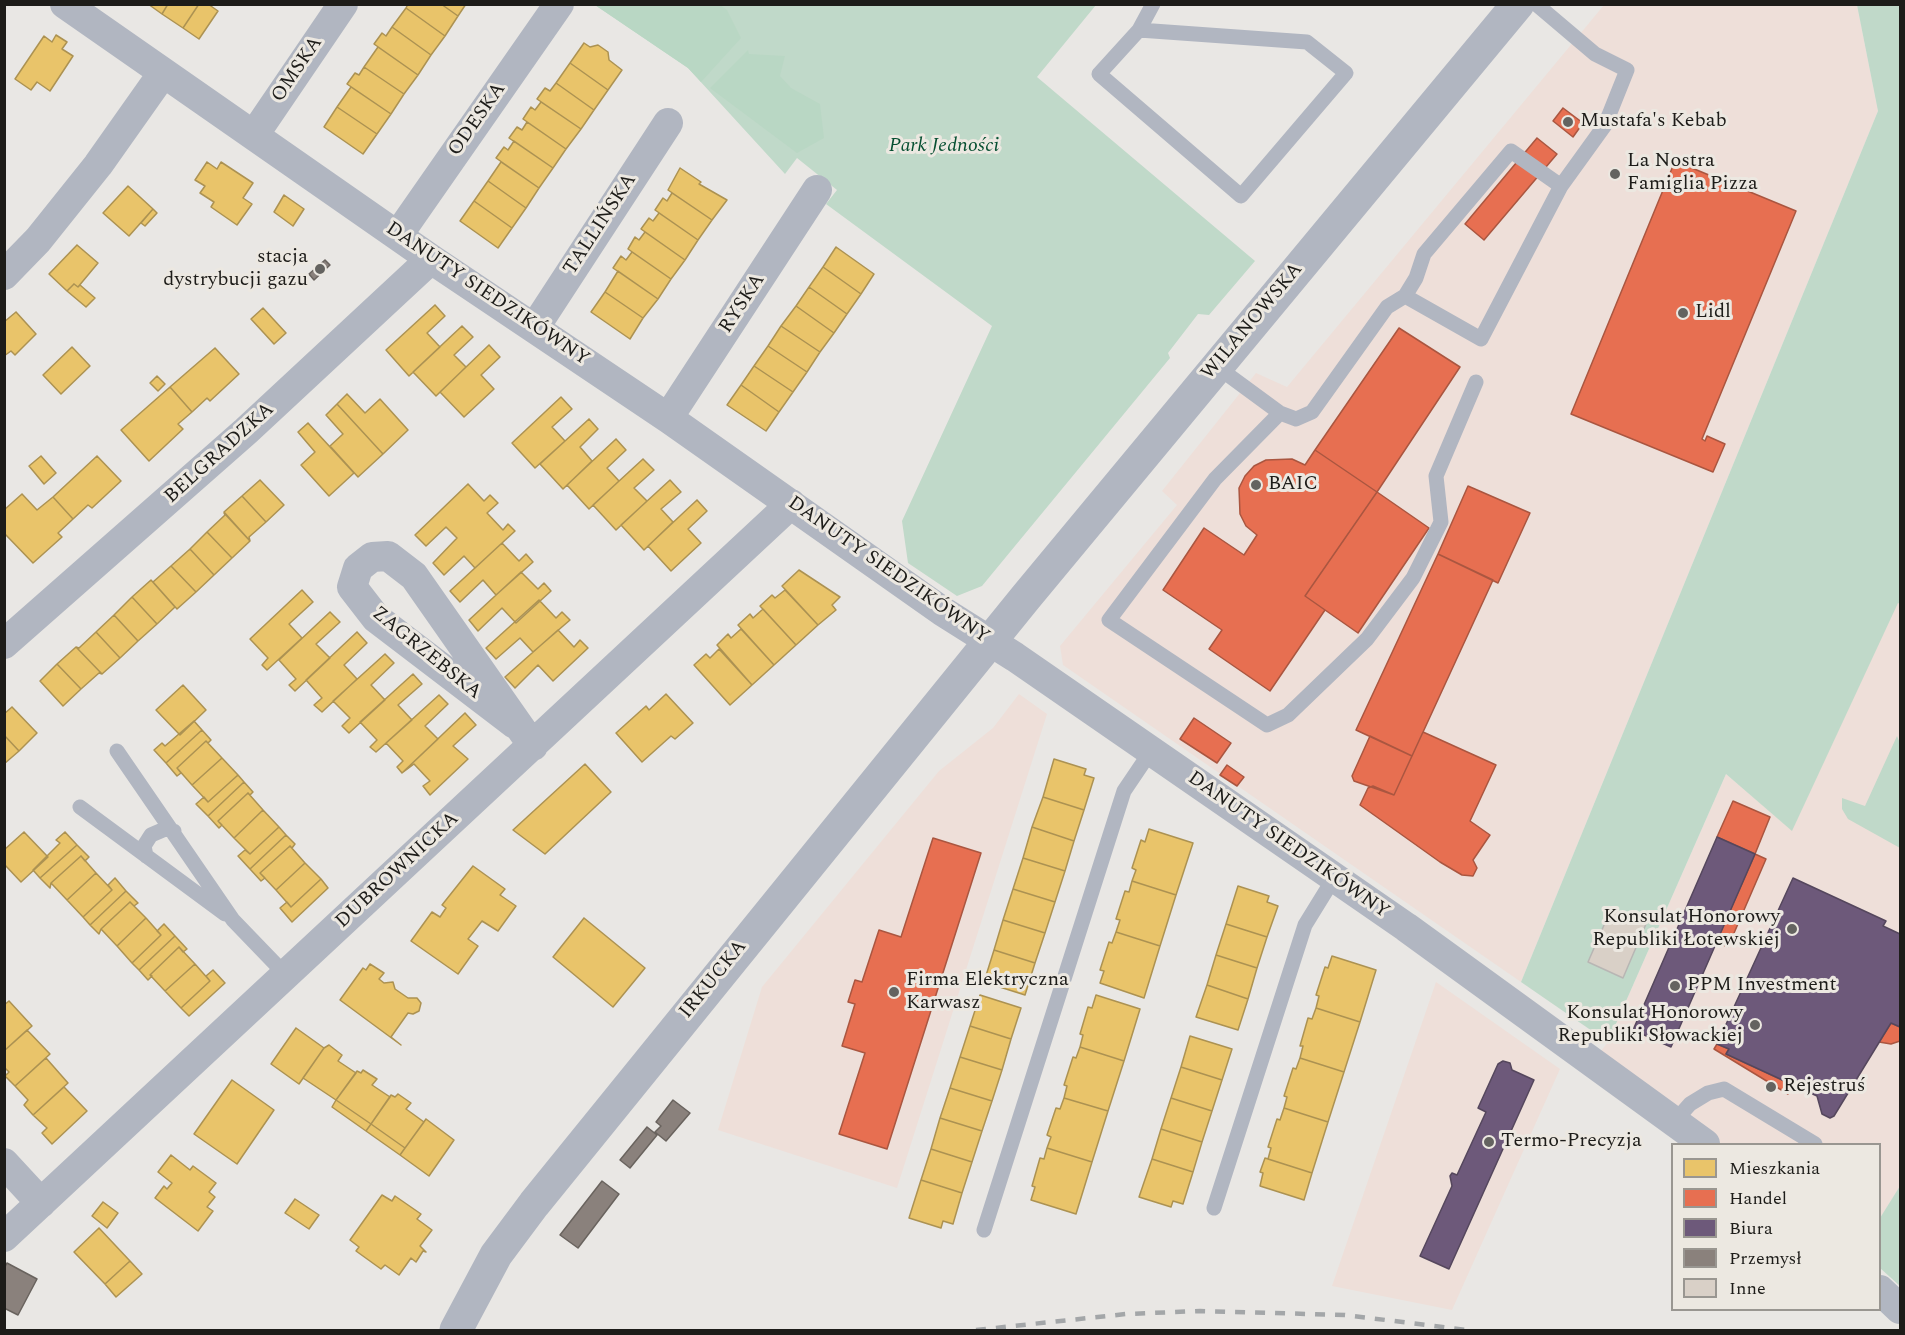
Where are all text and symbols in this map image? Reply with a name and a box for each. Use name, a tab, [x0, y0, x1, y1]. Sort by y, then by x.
street label: OMSKA	[267, 32, 329, 108]
street label: ODESKA	[444, 79, 512, 161]
place label: Mustafa's Kebab	[1580, 110, 1727, 134]
marker: Mustafa's Kebab	[1561, 115, 1575, 129]
park label: Park Jedności	[889, 135, 999, 159]
place label: La Nostra Famiglia Pizza	[1627, 150, 1758, 197]
marker: La Nostra Famiglia Pizza	[1608, 167, 1622, 181]
street label: TALLIŃSKA	[559, 170, 643, 280]
street label: DANUTY SIEDZIKÓWNY	[380, 218, 594, 372]
place label: stacja dystrybucji gazu	[163, 246, 308, 293]
street label: WILANOWSKA	[1197, 259, 1309, 385]
marker: stacja dystrybucji gazu	[313, 262, 327, 276]
street label: RYSKA	[715, 270, 771, 338]
place label: Lidl	[1695, 301, 1731, 325]
marker: Lidl	[1676, 306, 1690, 320]
street label: BELGRADZKA	[160, 399, 280, 509]
place label: BAIC	[1268, 473, 1318, 497]
marker: BAIC	[1249, 478, 1263, 492]
street label: DANUTY SIEDZIKÓWNY	[782, 492, 994, 650]
street label: ZAGRZEBSKA	[366, 602, 486, 706]
street label: DANUTY SIEDZIKÓWNY	[1182, 767, 1394, 925]
street label: DUBROWNICKA	[331, 808, 465, 934]
place label: Konsulat Honorowy Republiki Łotewskiej	[1592, 906, 1780, 953]
marker: Konsulat Honorowy Republiki Łotewskiej	[1785, 922, 1799, 936]
street label: IRKUCKA	[675, 936, 753, 1024]
place label: Firma Elektryczna Karwasz	[906, 969, 1069, 1016]
place label: PPM Investment	[1687, 974, 1837, 998]
marker: PPM Investment	[1668, 979, 1682, 993]
marker: Firma Elektryczna Karwasz	[887, 985, 901, 999]
place label: Konsulat Honorowy Republiki Słowackiej	[1557, 1002, 1743, 1049]
marker: Konsulat Honorowy Republiki Słowackiej	[1748, 1018, 1762, 1032]
place label: Rejestruś	[1783, 1075, 1865, 1099]
marker: Rejestruś	[1764, 1080, 1778, 1094]
place label: Termo-Precyzja	[1501, 1130, 1642, 1154]
marker: Termo-Precyzja	[1482, 1135, 1496, 1149]
legend	[1671, 1143, 1881, 1311]
text: Mieszkania	[1729, 1155, 1820, 1182]
text: Handel	[1729, 1185, 1787, 1212]
text: Biura	[1729, 1215, 1773, 1242]
text: Przemysł	[1729, 1245, 1802, 1272]
text: Inne	[1729, 1275, 1766, 1302]

